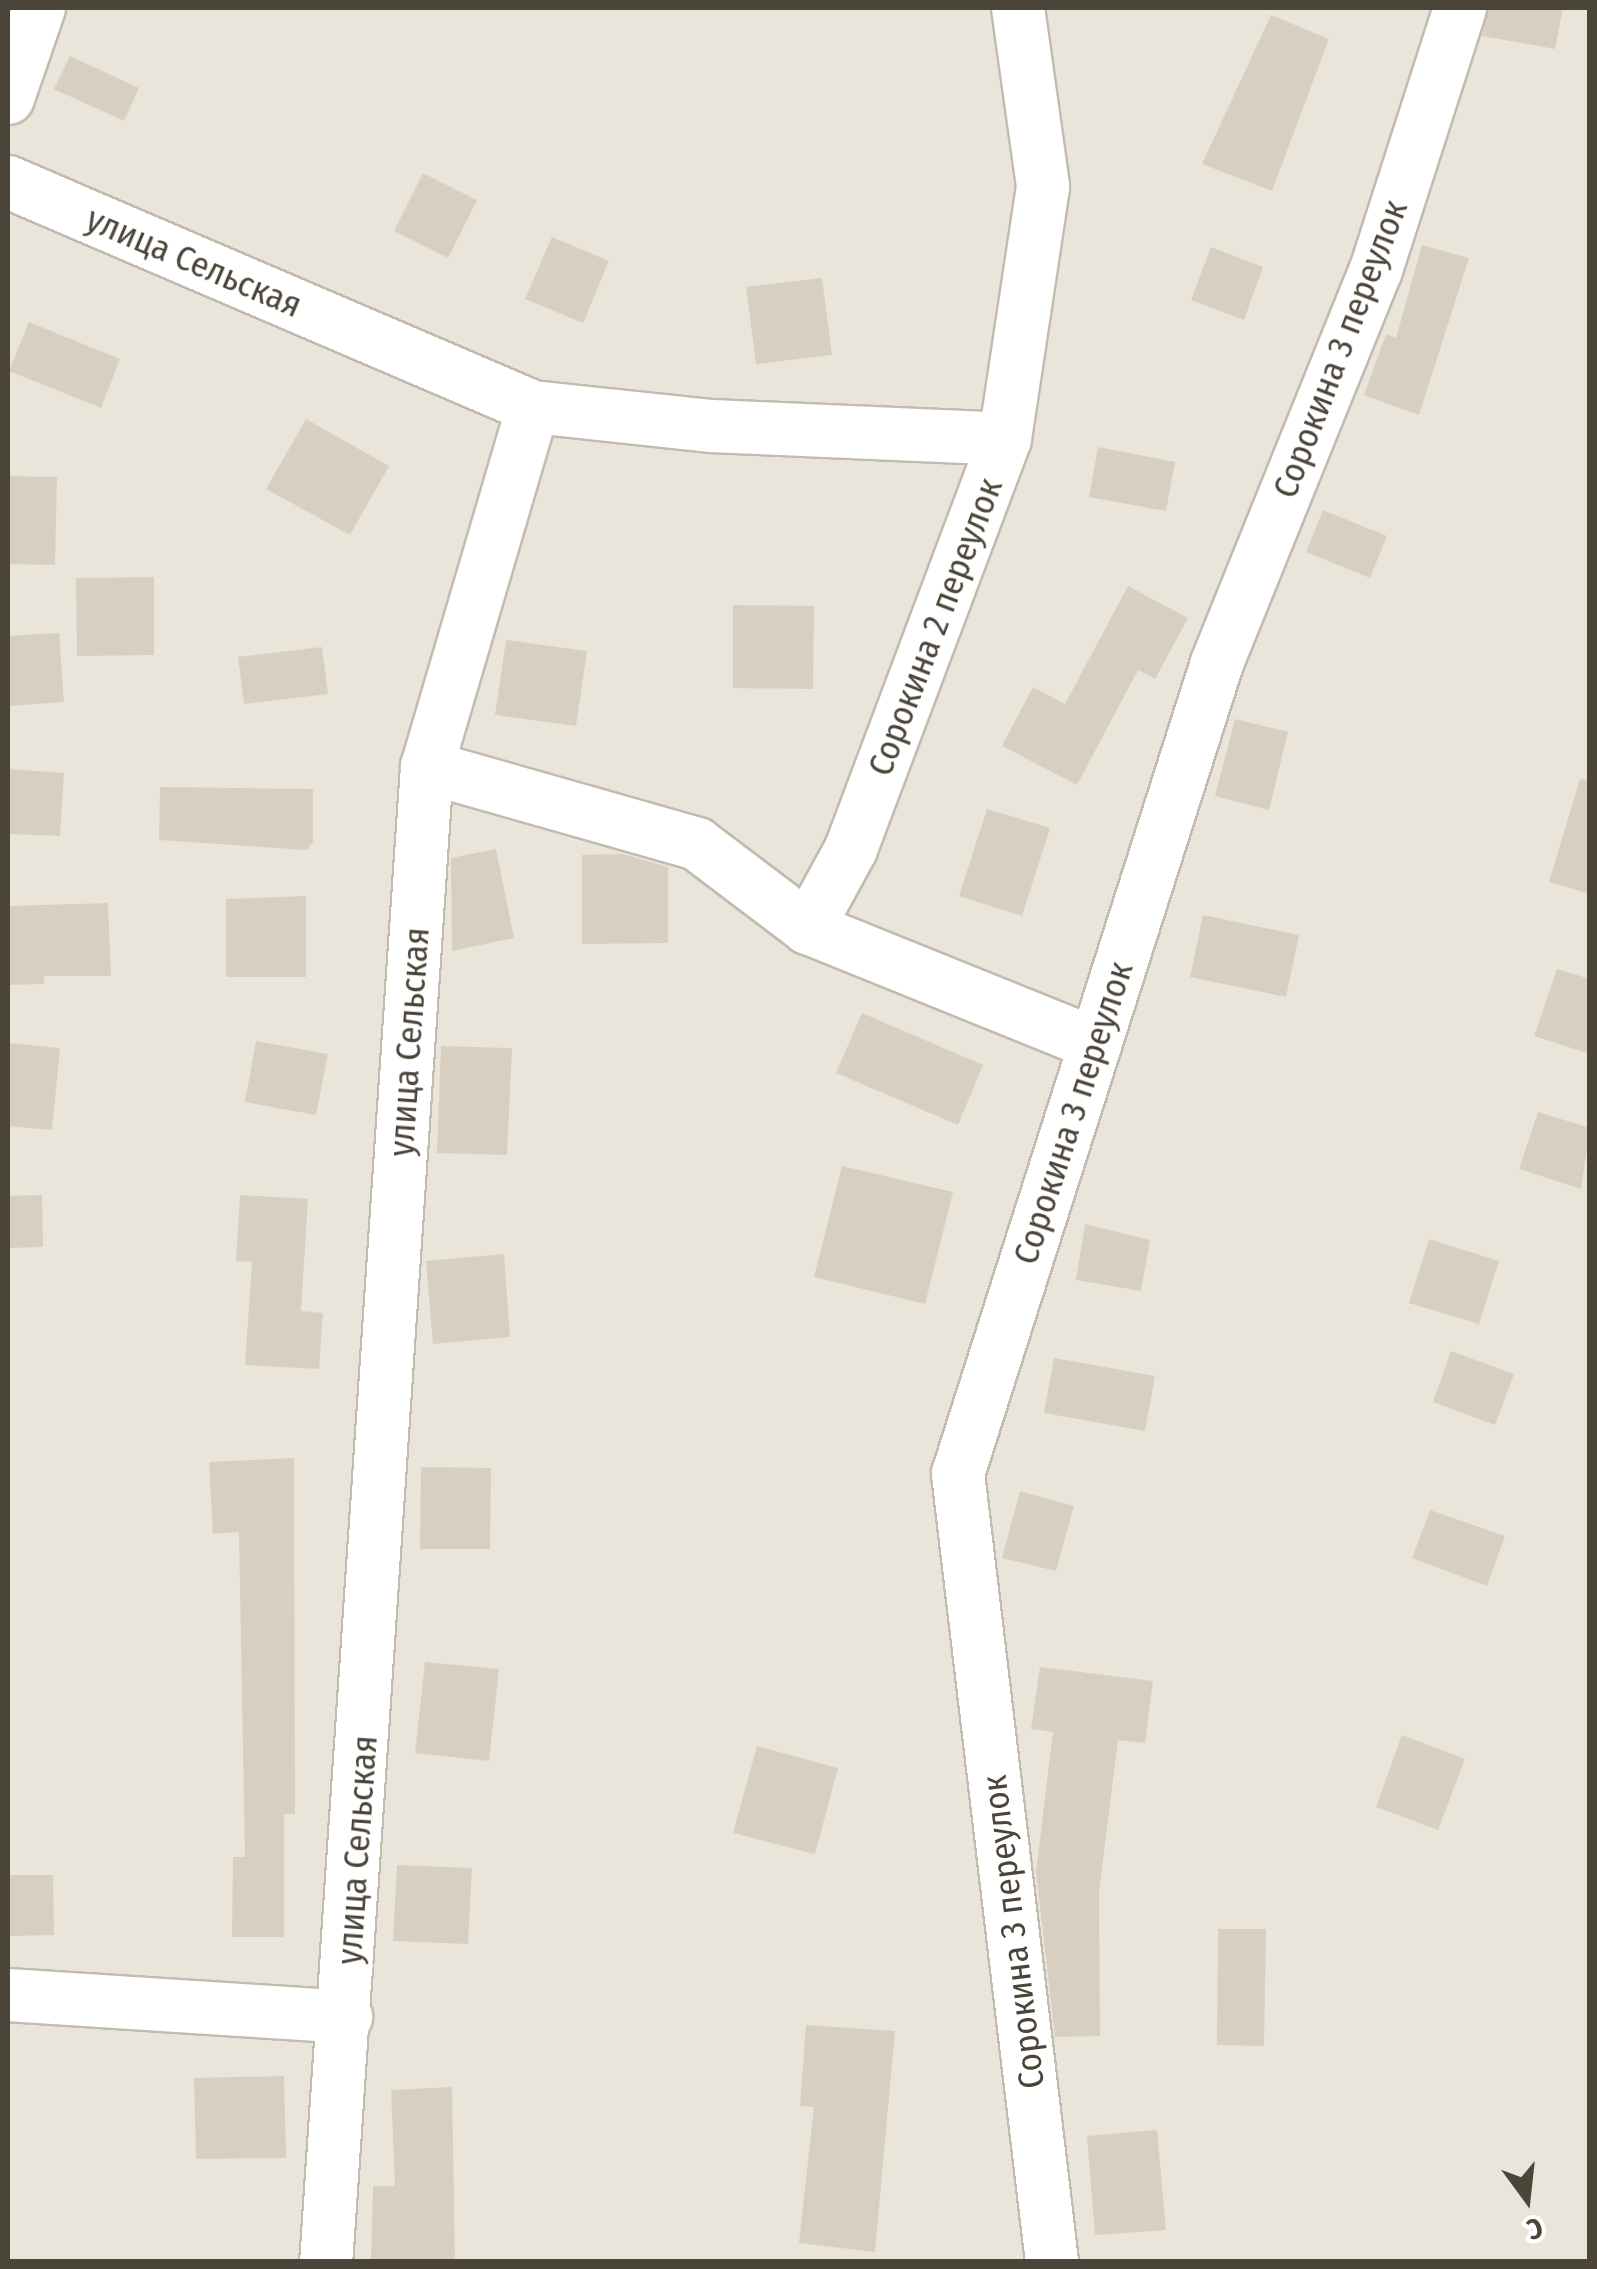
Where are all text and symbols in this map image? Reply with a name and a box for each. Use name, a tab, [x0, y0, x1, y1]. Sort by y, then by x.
street label: Сорокина 3 переулок	[1264, 194, 1416, 504]
street label: улица Сельская	[80, 198, 308, 326]
street label: Сорокина 2 переулок	[859, 472, 1011, 782]
street label: улица Сельская	[380, 926, 438, 1158]
street label: Сорокина 3 переулок	[1004, 957, 1142, 1269]
street label: улица Сельская	[328, 1734, 386, 1966]
street label: Сорокина 3 переулок	[973, 1773, 1053, 2091]
north arrow	[1477, 2149, 1577, 2249]
text: С	[1524, 2211, 1546, 2246]

